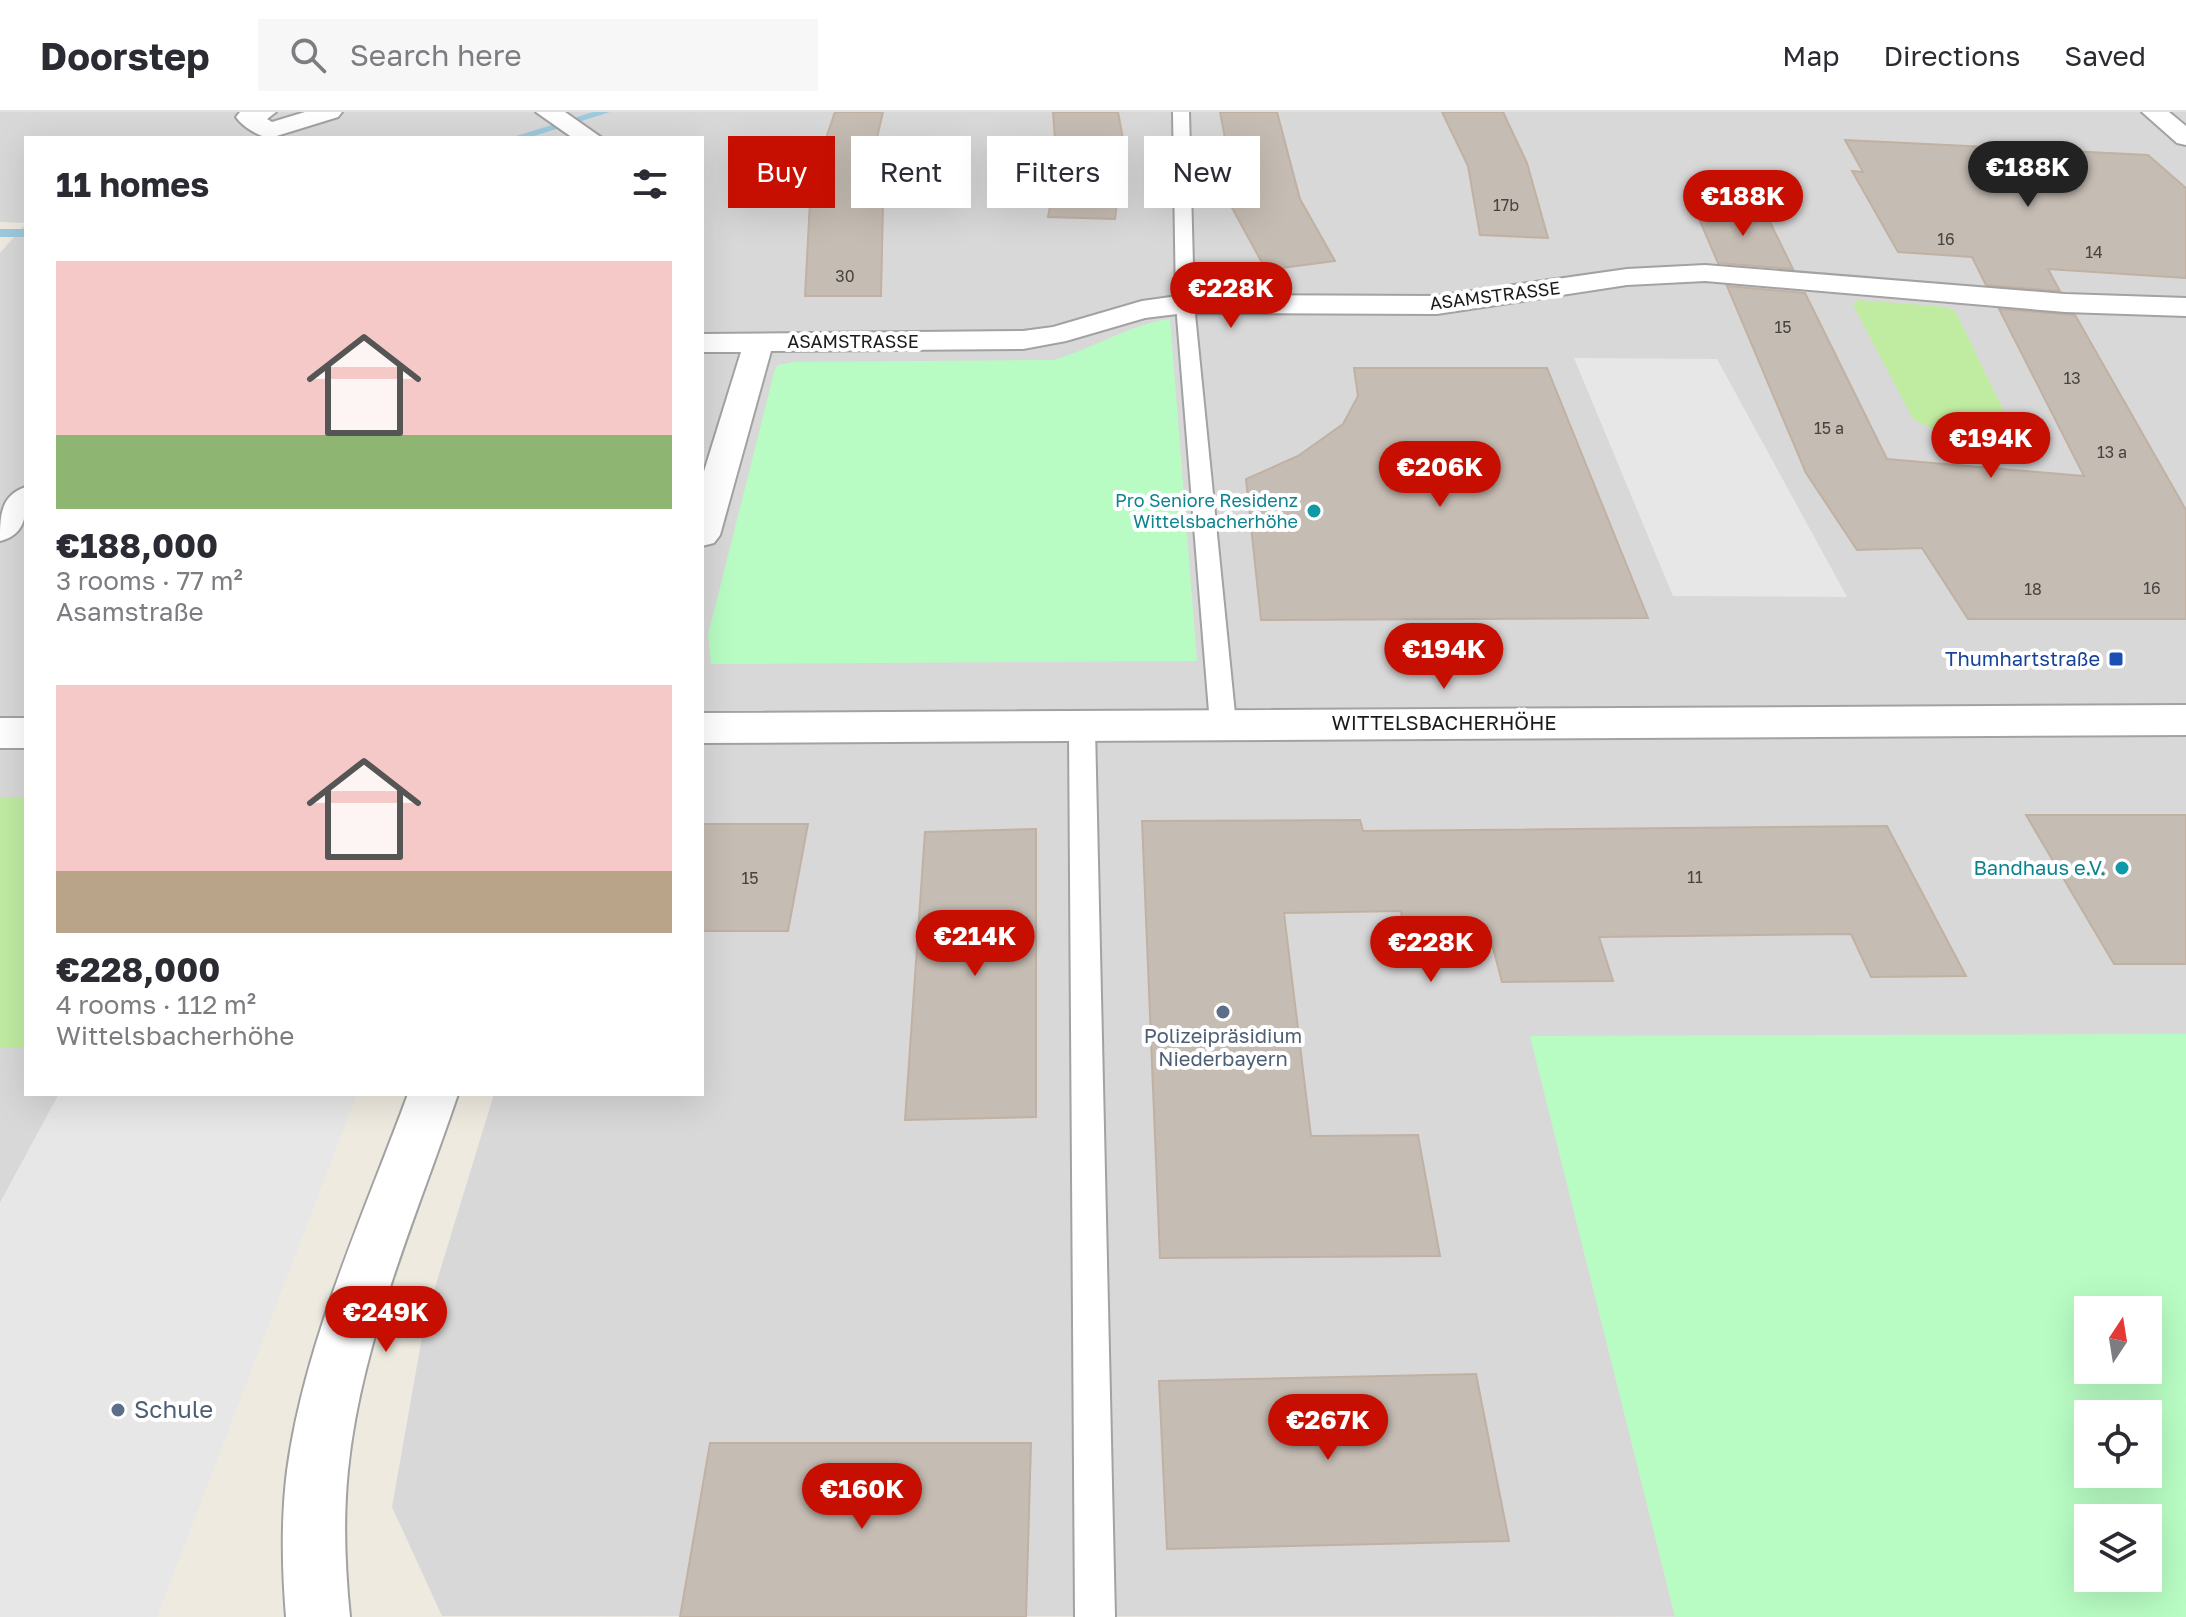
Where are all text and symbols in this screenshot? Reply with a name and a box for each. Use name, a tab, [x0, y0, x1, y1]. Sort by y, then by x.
search box	[258, 19, 818, 91]
text: Doorstep	[40, 33, 210, 78]
icon: search	[286, 33, 330, 77]
text: Search here	[350, 37, 522, 73]
text: Map	[1782, 39, 1839, 72]
text: Directions	[1883, 39, 2020, 72]
text: Saved	[2064, 39, 2146, 72]
chip: Buy	[728, 136, 835, 208]
chip: Rent	[851, 136, 971, 208]
chip: Filters	[987, 136, 1128, 208]
chip: New	[1144, 136, 1260, 208]
pin: €188K	[1972, 141, 2084, 209]
text: €188K	[1986, 151, 2070, 182]
icon: filters	[628, 162, 672, 206]
text: 11 homes	[56, 164, 209, 204]
pin: €188K	[1687, 170, 1799, 238]
text: €188K	[1701, 180, 1785, 211]
house number: 17b	[1493, 195, 1519, 215]
house number: 16	[1937, 229, 1955, 249]
house number: 14	[2085, 242, 2103, 262]
pin: €228K	[1175, 262, 1287, 330]
house number: 30	[835, 266, 855, 286]
text: €228K	[1188, 272, 1274, 303]
street label: ASAMSTRASSE	[1428, 276, 1561, 314]
icon: home	[292, 313, 436, 457]
house number: 15	[1774, 317, 1792, 337]
street label: ASAMSTRASSE	[787, 330, 919, 352]
house number: 13	[2063, 368, 2081, 388]
pin: €194K	[1935, 412, 2047, 480]
house number: 15 a	[1814, 418, 1844, 438]
text: €194K	[1949, 422, 2033, 453]
pin: €206K	[1384, 441, 1496, 509]
house number: 13 a	[2097, 442, 2127, 462]
text: €206K	[1397, 451, 1483, 482]
place label: Pro Seniore Residenz Wittelsbacherhöhe	[1115, 489, 1298, 532]
marker: Pro Seniore Residenz Wittelsbacherhöhe	[1305, 502, 1323, 520]
text: €188,000	[56, 525, 218, 565]
text: 3 rooms · 77 m²	[56, 565, 243, 596]
house number: 16	[2143, 578, 2161, 598]
house number: 18	[2024, 579, 2042, 599]
text: Asamstraße	[56, 596, 204, 627]
pin: €194K	[1388, 623, 1500, 691]
text: €194K	[1402, 633, 1486, 664]
place label: Thumhartstraße	[1945, 646, 2100, 670]
marker: Thumhartstraße	[2107, 650, 2125, 668]
street label: WITTELSBACHERHÖHE	[1331, 710, 1557, 734]
icon: home	[292, 737, 436, 881]
place label: Bandhaus e.V.	[1973, 855, 2106, 879]
marker: Bandhaus e.V.	[2113, 859, 2131, 877]
house number: 11	[1687, 867, 1703, 887]
house number: 15	[741, 868, 759, 888]
pin: €214K	[919, 910, 1031, 978]
pin: €228K	[1375, 916, 1487, 984]
text: €214K	[934, 920, 1016, 951]
text: €228K	[1388, 926, 1474, 957]
text: €228,000	[56, 949, 220, 989]
text: 4 rooms · 112 m²	[56, 989, 256, 1020]
marker: Polizeipräsidium Niederbayern	[1214, 1003, 1232, 1021]
text: Wittelsbacherhöhe	[56, 1020, 294, 1051]
place label: Polizeipräsidium Niederbayern	[1144, 1023, 1302, 1070]
pin: €249K	[330, 1286, 442, 1354]
text: €249K	[343, 1296, 429, 1327]
north arrow	[2074, 1296, 2162, 1384]
map controls	[2074, 1296, 2162, 1592]
place label: Schule	[134, 1394, 213, 1423]
pin: €267K	[1272, 1394, 1384, 1462]
button: locate	[2074, 1400, 2162, 1488]
marker: Schule	[109, 1401, 127, 1419]
text: €267K	[1286, 1404, 1370, 1435]
pin: €160K	[806, 1463, 918, 1531]
text: €160K	[820, 1473, 904, 1504]
button: layers	[2074, 1504, 2162, 1592]

